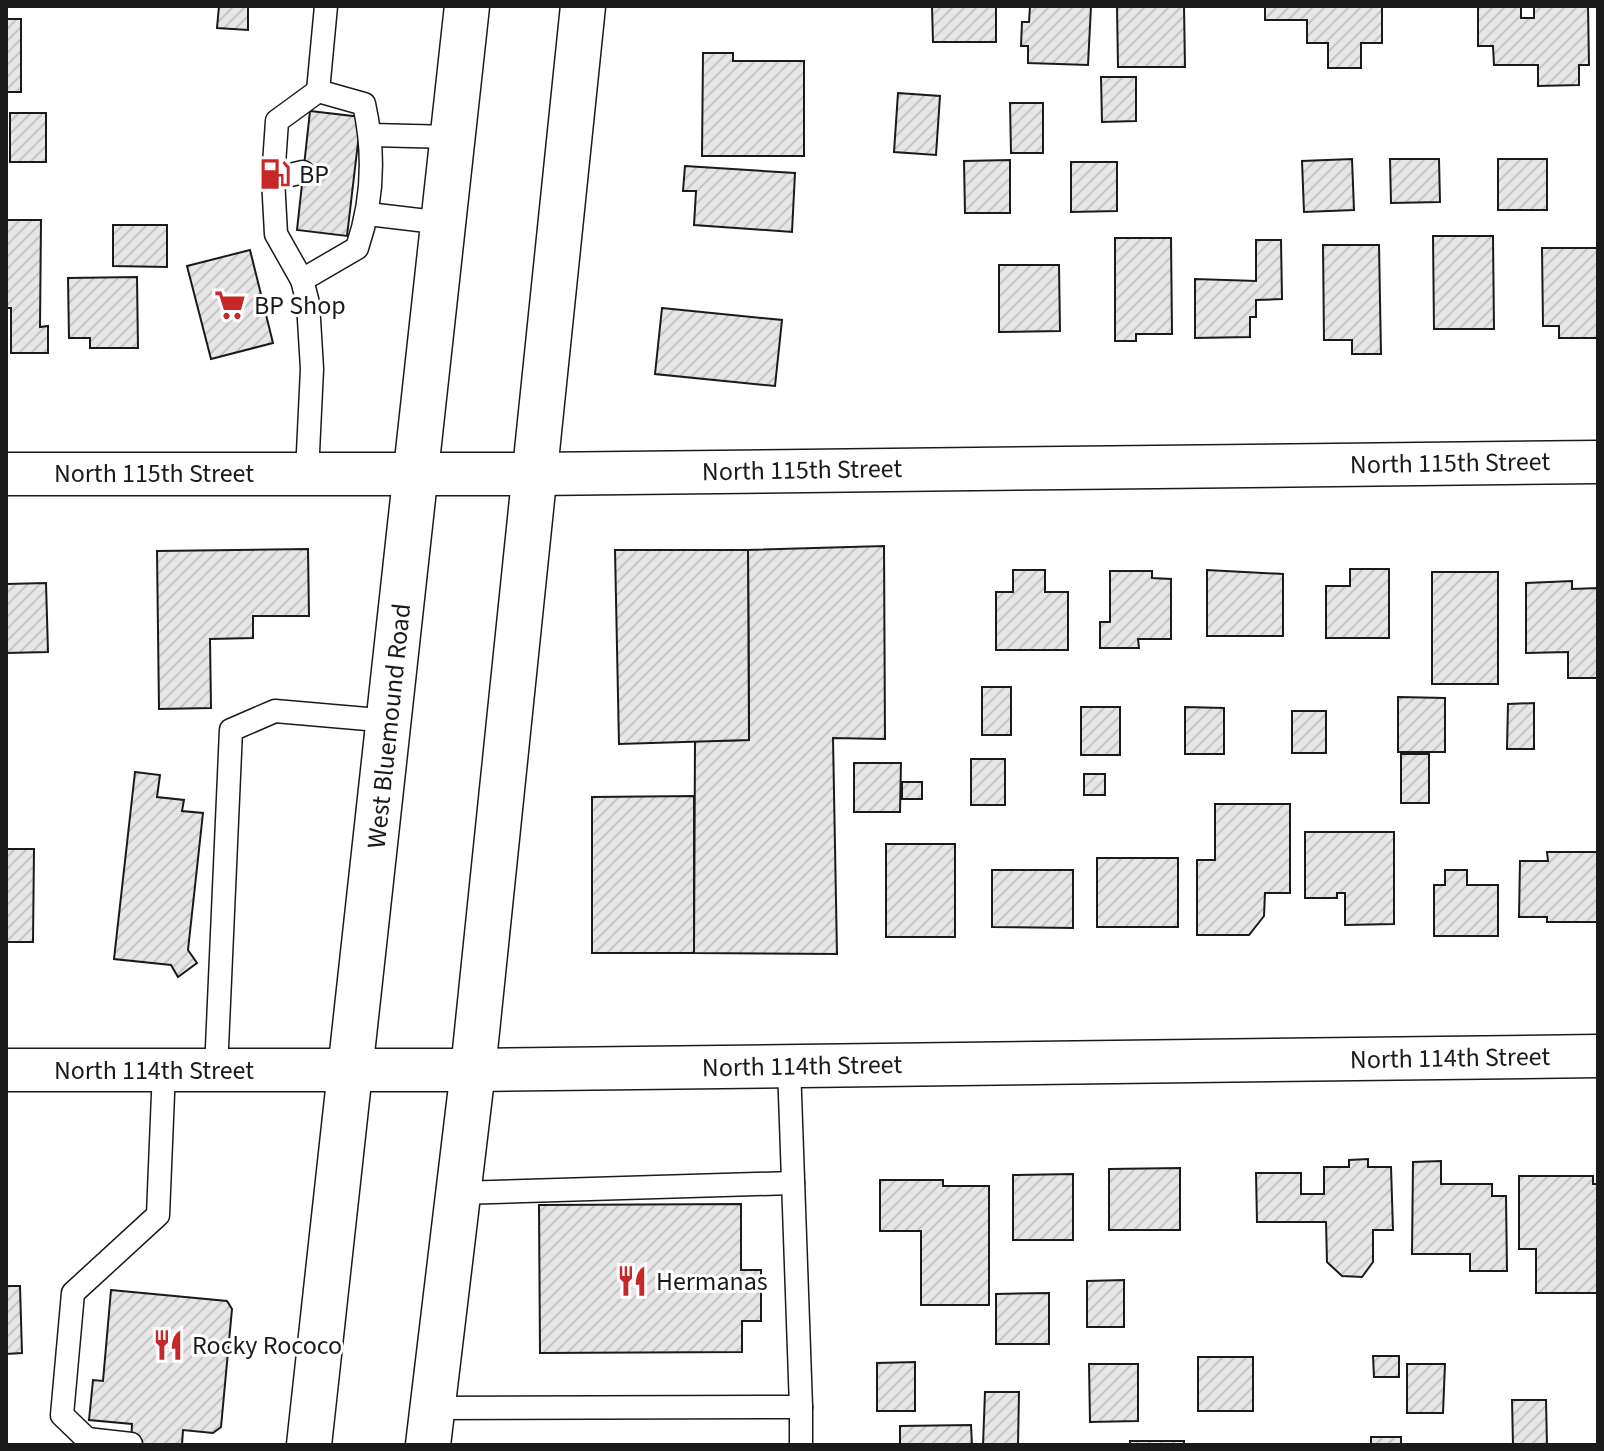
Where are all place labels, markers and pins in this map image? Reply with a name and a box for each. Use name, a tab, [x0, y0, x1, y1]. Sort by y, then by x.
place label: BP	[299, 156, 329, 193]
fuel station icon: BP	[258, 157, 292, 191]
place label: BP Shop	[254, 287, 346, 324]
supermarket icon: BP Shop	[213, 288, 247, 322]
place label: Hermanas	[656, 1263, 768, 1300]
restaurant icon: Hermanas	[615, 1264, 649, 1298]
place label: Rocky Rococo	[192, 1327, 342, 1364]
restaurant icon: Rocky Rococo	[151, 1328, 185, 1362]

